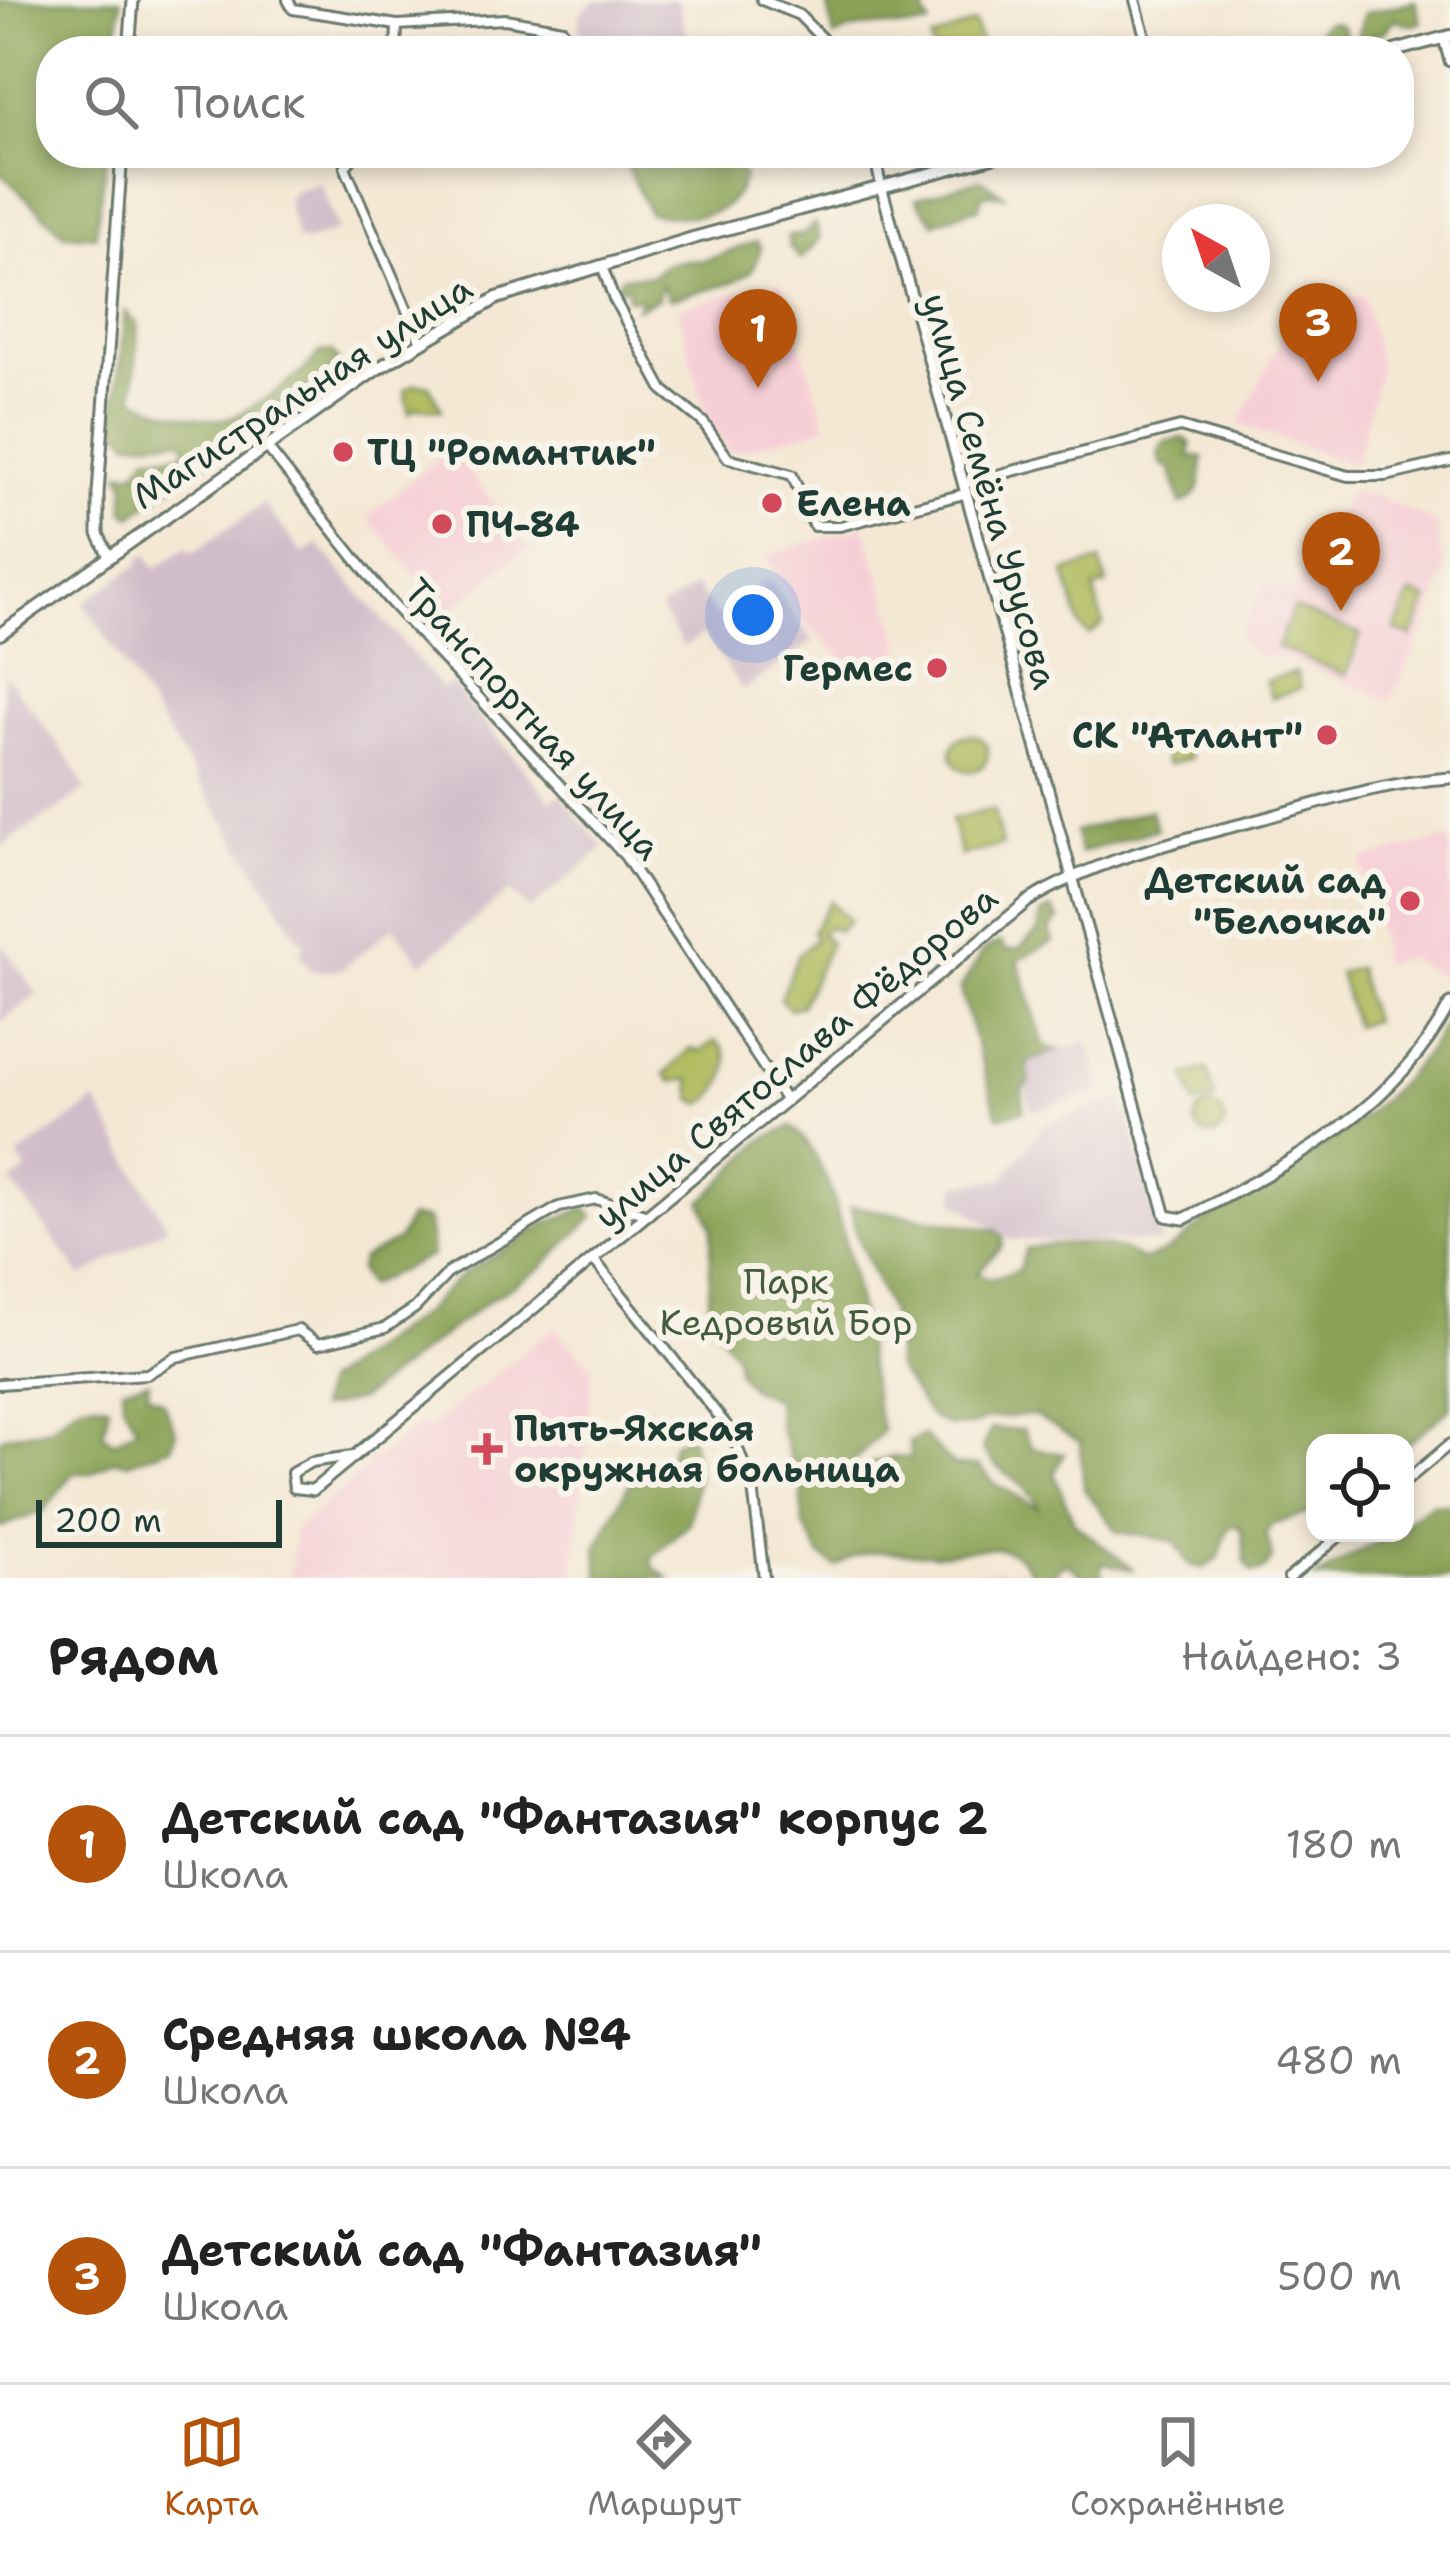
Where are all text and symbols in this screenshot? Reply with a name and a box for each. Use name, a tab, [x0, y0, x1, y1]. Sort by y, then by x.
search box	[36, 36, 1414, 168]
icon: search	[78, 69, 144, 135]
text: Поиск	[174, 72, 305, 132]
north arrow	[1162, 204, 1270, 312]
street label: Магистральная улица	[122, 264, 482, 520]
pin: 3	[1279, 283, 1357, 382]
street label: улица Семёна Урусова	[910, 287, 1070, 695]
pin: 1	[719, 289, 797, 388]
place label: ТЦ "Романтик"	[367, 428, 656, 477]
marker: ТЦ "Романтик"	[330, 439, 356, 465]
place label: Елена	[796, 479, 911, 528]
marker: Елена	[759, 490, 785, 516]
place label: ПЧ-84	[466, 500, 580, 549]
marker: ПЧ-84	[429, 511, 455, 537]
pin: 2	[1302, 512, 1380, 611]
street label: Транспортная улица	[393, 568, 673, 870]
your location	[723, 585, 783, 645]
place label: Гермес	[783, 644, 913, 693]
marker: Гермес	[924, 655, 950, 681]
place label: СК "Атлант"	[1072, 711, 1303, 760]
marker: СК "Атлант"	[1314, 722, 1340, 748]
place label: Детский сад "Белочка"	[1145, 856, 1386, 946]
street label: улица Святослава Фёдорова	[584, 874, 1008, 1240]
marker: Детский сад "Белочка"	[1397, 888, 1423, 914]
park label: Парк Кедровый Бор	[660, 1257, 913, 1347]
place label: Пыть-Яхская окружная больница	[514, 1404, 900, 1494]
marker: Пыть-Яхская окружная больница	[471, 1433, 503, 1465]
map controls	[1306, 1434, 1414, 1542]
button: locate	[1306, 1434, 1414, 1542]
scale bar	[36, 1494, 282, 1547]
text: 200 m	[54, 1498, 162, 1543]
text: Рядом	[48, 1622, 219, 1690]
text: Найдено: 3	[1181, 1630, 1402, 1682]
text: Детский сад "Фантазия" корпус 2	[162, 1788, 988, 1848]
text: 1	[78, 1818, 96, 1870]
text: 180 m	[1286, 1818, 1402, 1870]
text: Школа	[162, 1848, 288, 1900]
text: Средняя школа №4	[162, 2004, 631, 2064]
text: 2	[73, 2034, 101, 2086]
text: 480 m	[1275, 2034, 1402, 2086]
text: Школа	[162, 2064, 288, 2116]
text: Детский сад "Фантазия"	[162, 2220, 762, 2280]
text: 3	[73, 2250, 101, 2302]
text: 500 m	[1277, 2250, 1402, 2302]
text: Школа	[162, 2280, 288, 2332]
tab: Карта	[164, 2409, 259, 2526]
tab: Маршрут	[587, 2409, 741, 2526]
tab: Сохранённые	[1070, 2409, 1286, 2526]

